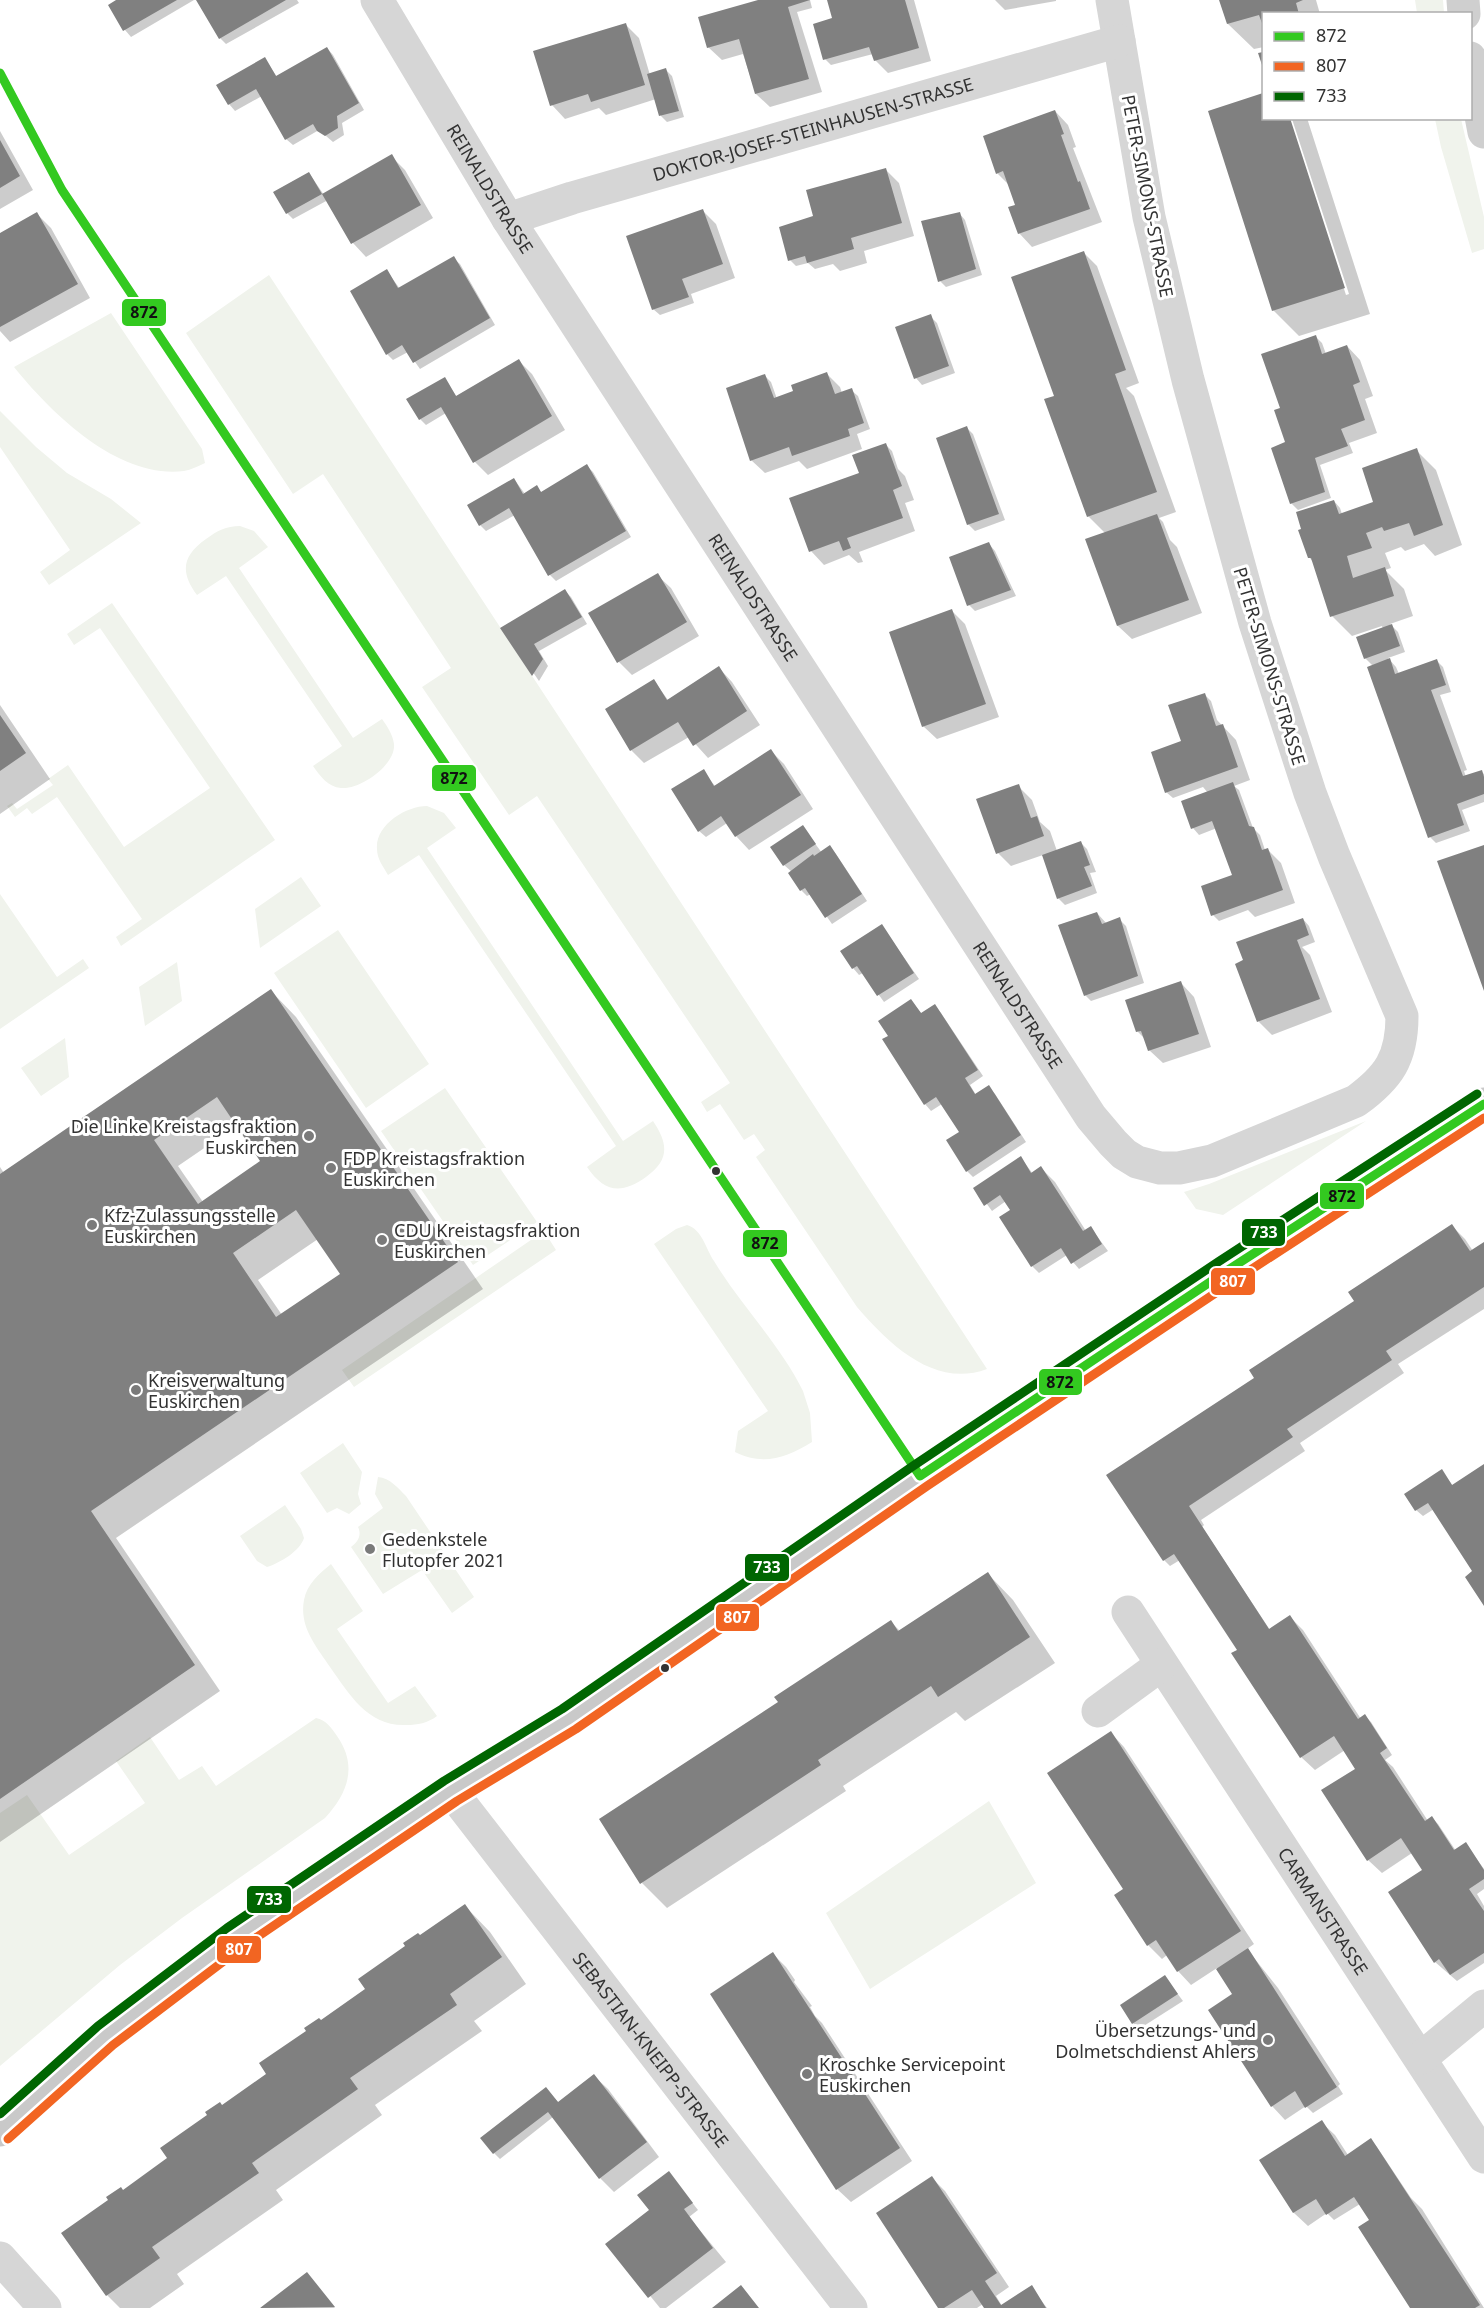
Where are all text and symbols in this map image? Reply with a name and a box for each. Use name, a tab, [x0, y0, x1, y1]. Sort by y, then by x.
legend	[1262, 12, 1472, 120]
text: 872	[1316, 23, 1347, 47]
text: 807	[1316, 53, 1347, 77]
street label: DOKTOR-JOSEF-STEINHAUSEN-STRASSE	[650, 71, 976, 186]
text: 733	[1316, 83, 1347, 107]
street label: PETER-SIMONS-STRASSE	[1117, 93, 1179, 299]
street label: REINALDSTRASSE	[442, 119, 539, 258]
line badge: 872	[121, 298, 167, 327]
text: 872	[130, 301, 158, 323]
street label: REINALDSTRASSE	[703, 529, 804, 666]
street label: PETER-SIMONS-STRASSE	[1228, 564, 1312, 768]
line badge: 872	[431, 764, 477, 792]
text: 872	[440, 767, 468, 789]
street label: REINALDSTRASSE	[968, 936, 1068, 1073]
place label: Die Linke Kreistagsfraktion Euskirchen	[71, 1114, 297, 1159]
marker: Die Linke Kreistagsfraktion Euskirchen	[302, 1129, 316, 1143]
place label: FDP Kreistagsfraktion Euskirchen	[343, 1146, 525, 1191]
marker: FDP Kreistagsfraktion Euskirchen	[324, 1161, 338, 1175]
unlabelled marker	[710, 1165, 722, 1177]
line badge: 872	[1319, 1182, 1365, 1210]
text: 872	[1328, 1185, 1356, 1207]
place label: Kfz-Zulassungsstelle Euskirchen	[104, 1203, 276, 1248]
marker: Kfz-Zulassungsstelle Euskirchen	[85, 1218, 99, 1232]
place label: CDU Kreistagsfraktion Euskirchen	[394, 1218, 580, 1263]
line badge: 733	[1241, 1218, 1286, 1247]
text: 733	[1250, 1221, 1278, 1243]
line badge: 872	[742, 1229, 788, 1258]
text: 872	[751, 1232, 779, 1254]
marker: CDU Kreistagsfraktion Euskirchen	[375, 1233, 389, 1247]
line badge: 807	[1210, 1267, 1256, 1296]
text: 807	[1219, 1270, 1247, 1292]
place label: Kreisverwaltung Euskirchen	[148, 1368, 285, 1413]
line badge: 872	[1038, 1368, 1083, 1396]
text: 872	[1046, 1371, 1074, 1393]
marker: Kreisverwaltung Euskirchen	[129, 1383, 143, 1397]
place label: Gedenkstele Flutopfer 2021	[382, 1527, 505, 1572]
marker: Gedenkstele Flutopfer 2021	[363, 1542, 377, 1556]
line badge: 733	[744, 1553, 790, 1582]
text: 733	[753, 1556, 781, 1578]
line badge: 807	[715, 1603, 760, 1632]
text: 807	[723, 1606, 751, 1628]
unlabelled marker	[659, 1662, 671, 1674]
street label: CARMANSTRASSE	[1273, 1842, 1374, 1979]
line badge: 733	[246, 1885, 292, 1914]
text: 733	[255, 1888, 283, 1910]
line badge: 807	[216, 1935, 262, 1964]
text: 807	[225, 1938, 253, 1960]
street label: SEBASTIAN-KNEIPP-STRASSE	[568, 1947, 734, 2152]
place label: Übersetzungs- und Dolmetschdienst Ahlers	[1055, 2018, 1256, 2063]
marker: Übersetzungs- und Dolmetschdienst Ahlers	[1261, 2033, 1275, 2047]
place label: Kroschke Servicepoint Euskirchen	[819, 2052, 1006, 2097]
marker: Kroschke Servicepoint Euskirchen	[800, 2067, 814, 2081]

